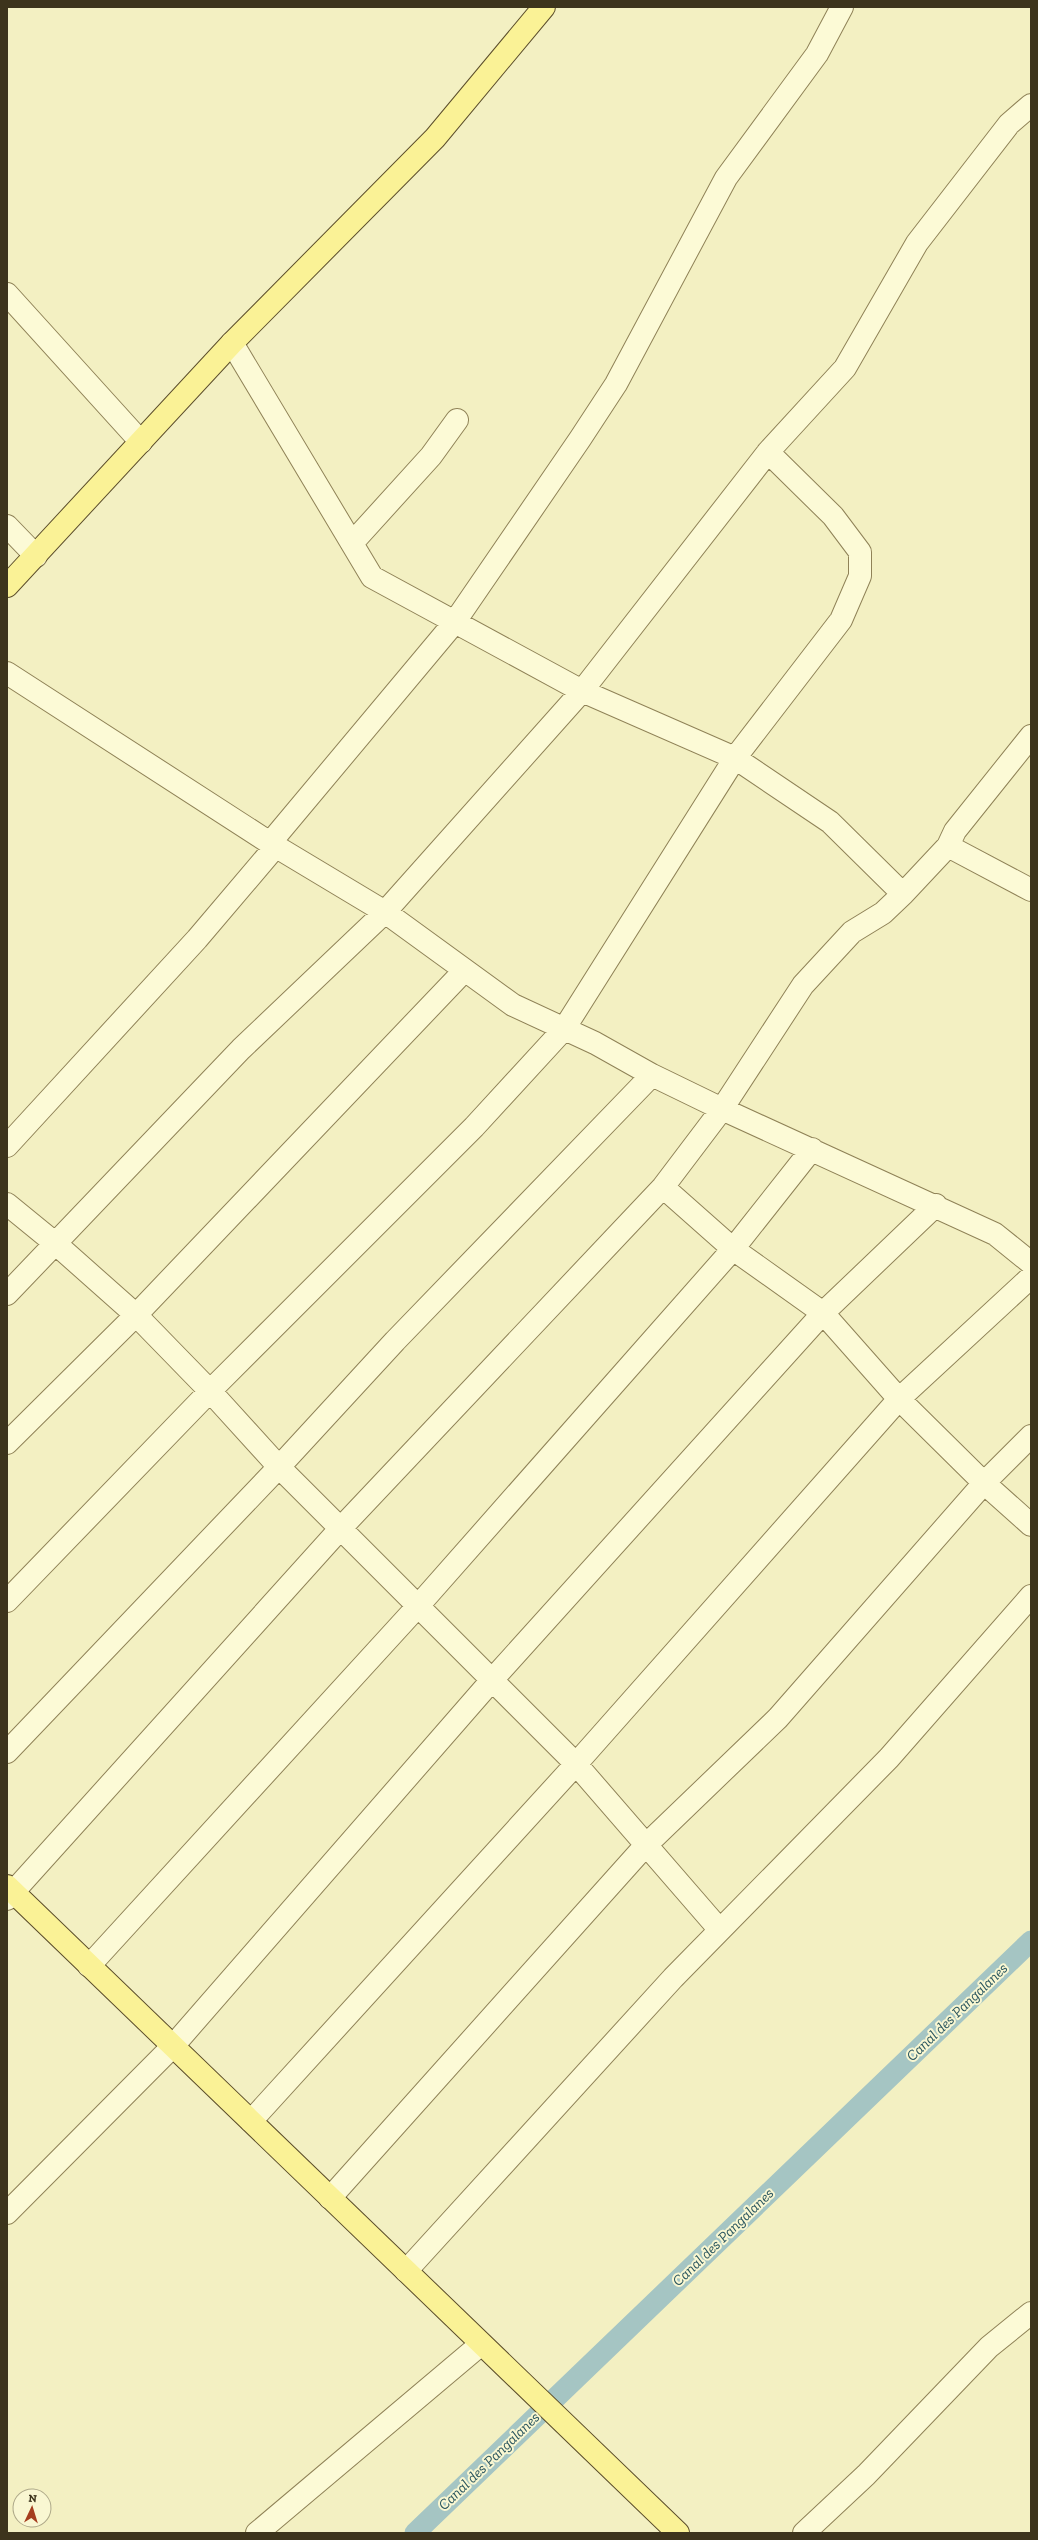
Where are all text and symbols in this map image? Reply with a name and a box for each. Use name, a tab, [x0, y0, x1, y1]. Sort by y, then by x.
water label: Canal des Pangalanes	[903, 1959, 1011, 2065]
water label: Canal des Pangalanes	[669, 2184, 777, 2290]
water label: Canal des Pangalanes	[435, 2408, 543, 2514]
north arrow	[12, 2488, 52, 2528]
text: N	[28, 2492, 38, 2505]

